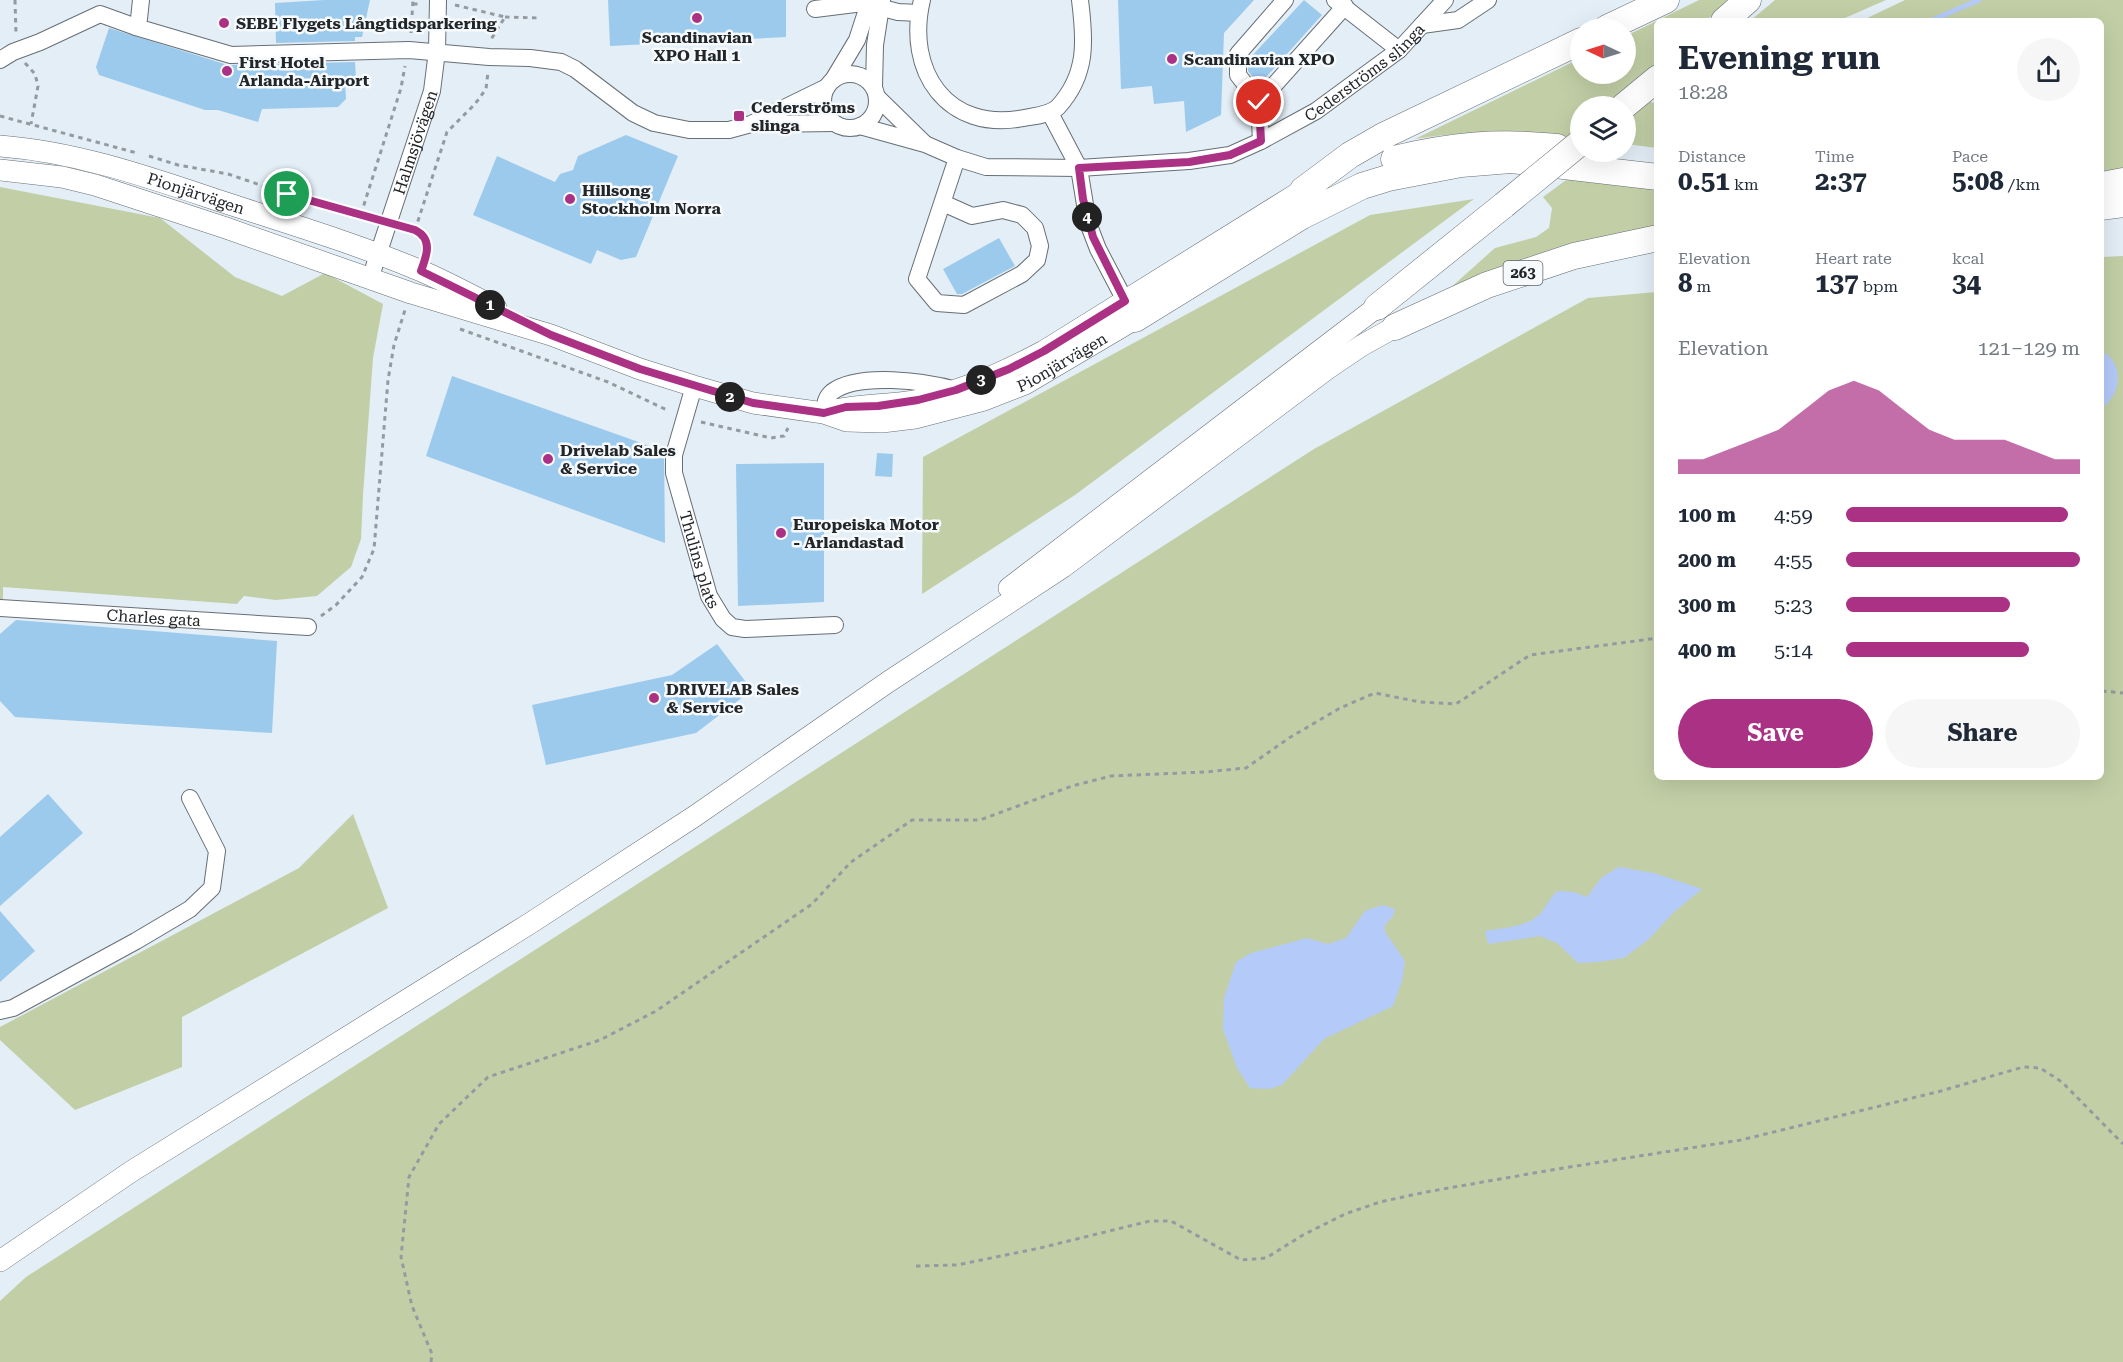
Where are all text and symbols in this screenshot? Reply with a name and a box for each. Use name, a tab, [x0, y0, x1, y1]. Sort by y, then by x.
marker: Scandinavian XPO Hall 1	[690, 11, 704, 25]
place label: SEBE Flygets Långtidsparkering	[236, 14, 497, 33]
marker: SEBE Flygets Långtidsparkering	[217, 16, 231, 30]
north arrow	[1570, 18, 1636, 84]
map controls	[1570, 18, 1636, 162]
street label: Cederströms slinga	[1301, 20, 1429, 125]
place label: Scandinavian XPO Hall 1	[642, 28, 753, 65]
text: Evening run	[1678, 38, 1880, 77]
button: share	[2017, 38, 2080, 101]
place label: Scandinavian XPO	[1184, 50, 1335, 69]
marker: Scandinavian XPO	[1165, 52, 1179, 66]
place label: First Hotel Arlanda-Airport	[239, 53, 370, 90]
marker: First Hotel Arlanda-Airport	[220, 64, 234, 78]
pin	[1233, 76, 1284, 127]
text: 18:28	[1678, 80, 1728, 104]
icon: check	[1242, 85, 1275, 118]
street label: Halmsjövägen	[390, 88, 442, 197]
button: layers	[1570, 96, 1636, 162]
place label: Cederströms slinga	[751, 98, 855, 135]
marker: Cederströms slinga	[732, 109, 746, 123]
text: Distance	[1678, 147, 1746, 166]
text: Time	[1815, 147, 1854, 166]
text: Pace	[1952, 147, 1988, 166]
text: 0.51	[1678, 166, 1730, 196]
text: 2:37	[1815, 166, 1867, 196]
text: 5:08	[1952, 166, 2004, 196]
pin	[261, 168, 312, 219]
street label: Pionjärvägen	[145, 169, 247, 218]
text: km	[1730, 175, 1759, 194]
text: /km	[2004, 175, 2040, 194]
icon: arrive	[270, 177, 303, 210]
place label: Hillsong Stockholm Norra	[582, 181, 721, 218]
marker: Hillsong Stockholm Norra	[563, 192, 577, 206]
pin: 4	[1072, 202, 1102, 232]
text: 4	[1083, 207, 1091, 226]
text: Elevation	[1678, 249, 1751, 268]
text: Heart rate	[1815, 249, 1892, 268]
text: kcal	[1952, 249, 1984, 268]
road number: 263	[1504, 261, 1543, 285]
text: 8	[1678, 268, 1693, 298]
text: 137	[1815, 268, 1859, 298]
text: 34	[1952, 268, 1981, 298]
text: m	[1693, 277, 1711, 296]
text: bpm	[1859, 277, 1898, 296]
pin: 1	[475, 290, 505, 320]
text: 1	[486, 295, 494, 314]
street label: Pionjärvägen	[1014, 329, 1110, 396]
text: Elevation	[1678, 336, 1769, 360]
text: 121–129 m	[1977, 336, 2080, 360]
pin: 3	[966, 365, 996, 395]
text: 3	[977, 370, 985, 389]
pin: 2	[715, 382, 745, 412]
text: 2	[726, 387, 734, 406]
place label: Drivelab Sales & Service	[560, 441, 676, 478]
marker: Drivelab Sales & Service	[541, 452, 555, 466]
text: 100 m	[1678, 503, 1736, 527]
text: 4:59	[1774, 503, 1813, 527]
street label: Thulins plats	[675, 509, 723, 612]
place label: Europeiska Motor - Arlandastad	[793, 515, 939, 552]
marker: Europeiska Motor - Arlandastad	[774, 526, 788, 540]
text: 200 m	[1678, 548, 1736, 572]
text: 4:55	[1774, 548, 1813, 572]
text: 300 m	[1678, 593, 1736, 617]
text: 5:23	[1774, 593, 1813, 617]
street label: Charles gata	[106, 606, 202, 630]
text: 400 m	[1678, 638, 1736, 662]
text: 5:14	[1774, 638, 1813, 662]
place label: DRIVELAB Sales & Service	[666, 680, 799, 717]
marker: DRIVELAB Sales & Service	[647, 691, 661, 705]
button: Save	[1678, 699, 1873, 768]
button: Share	[1885, 699, 2080, 768]

